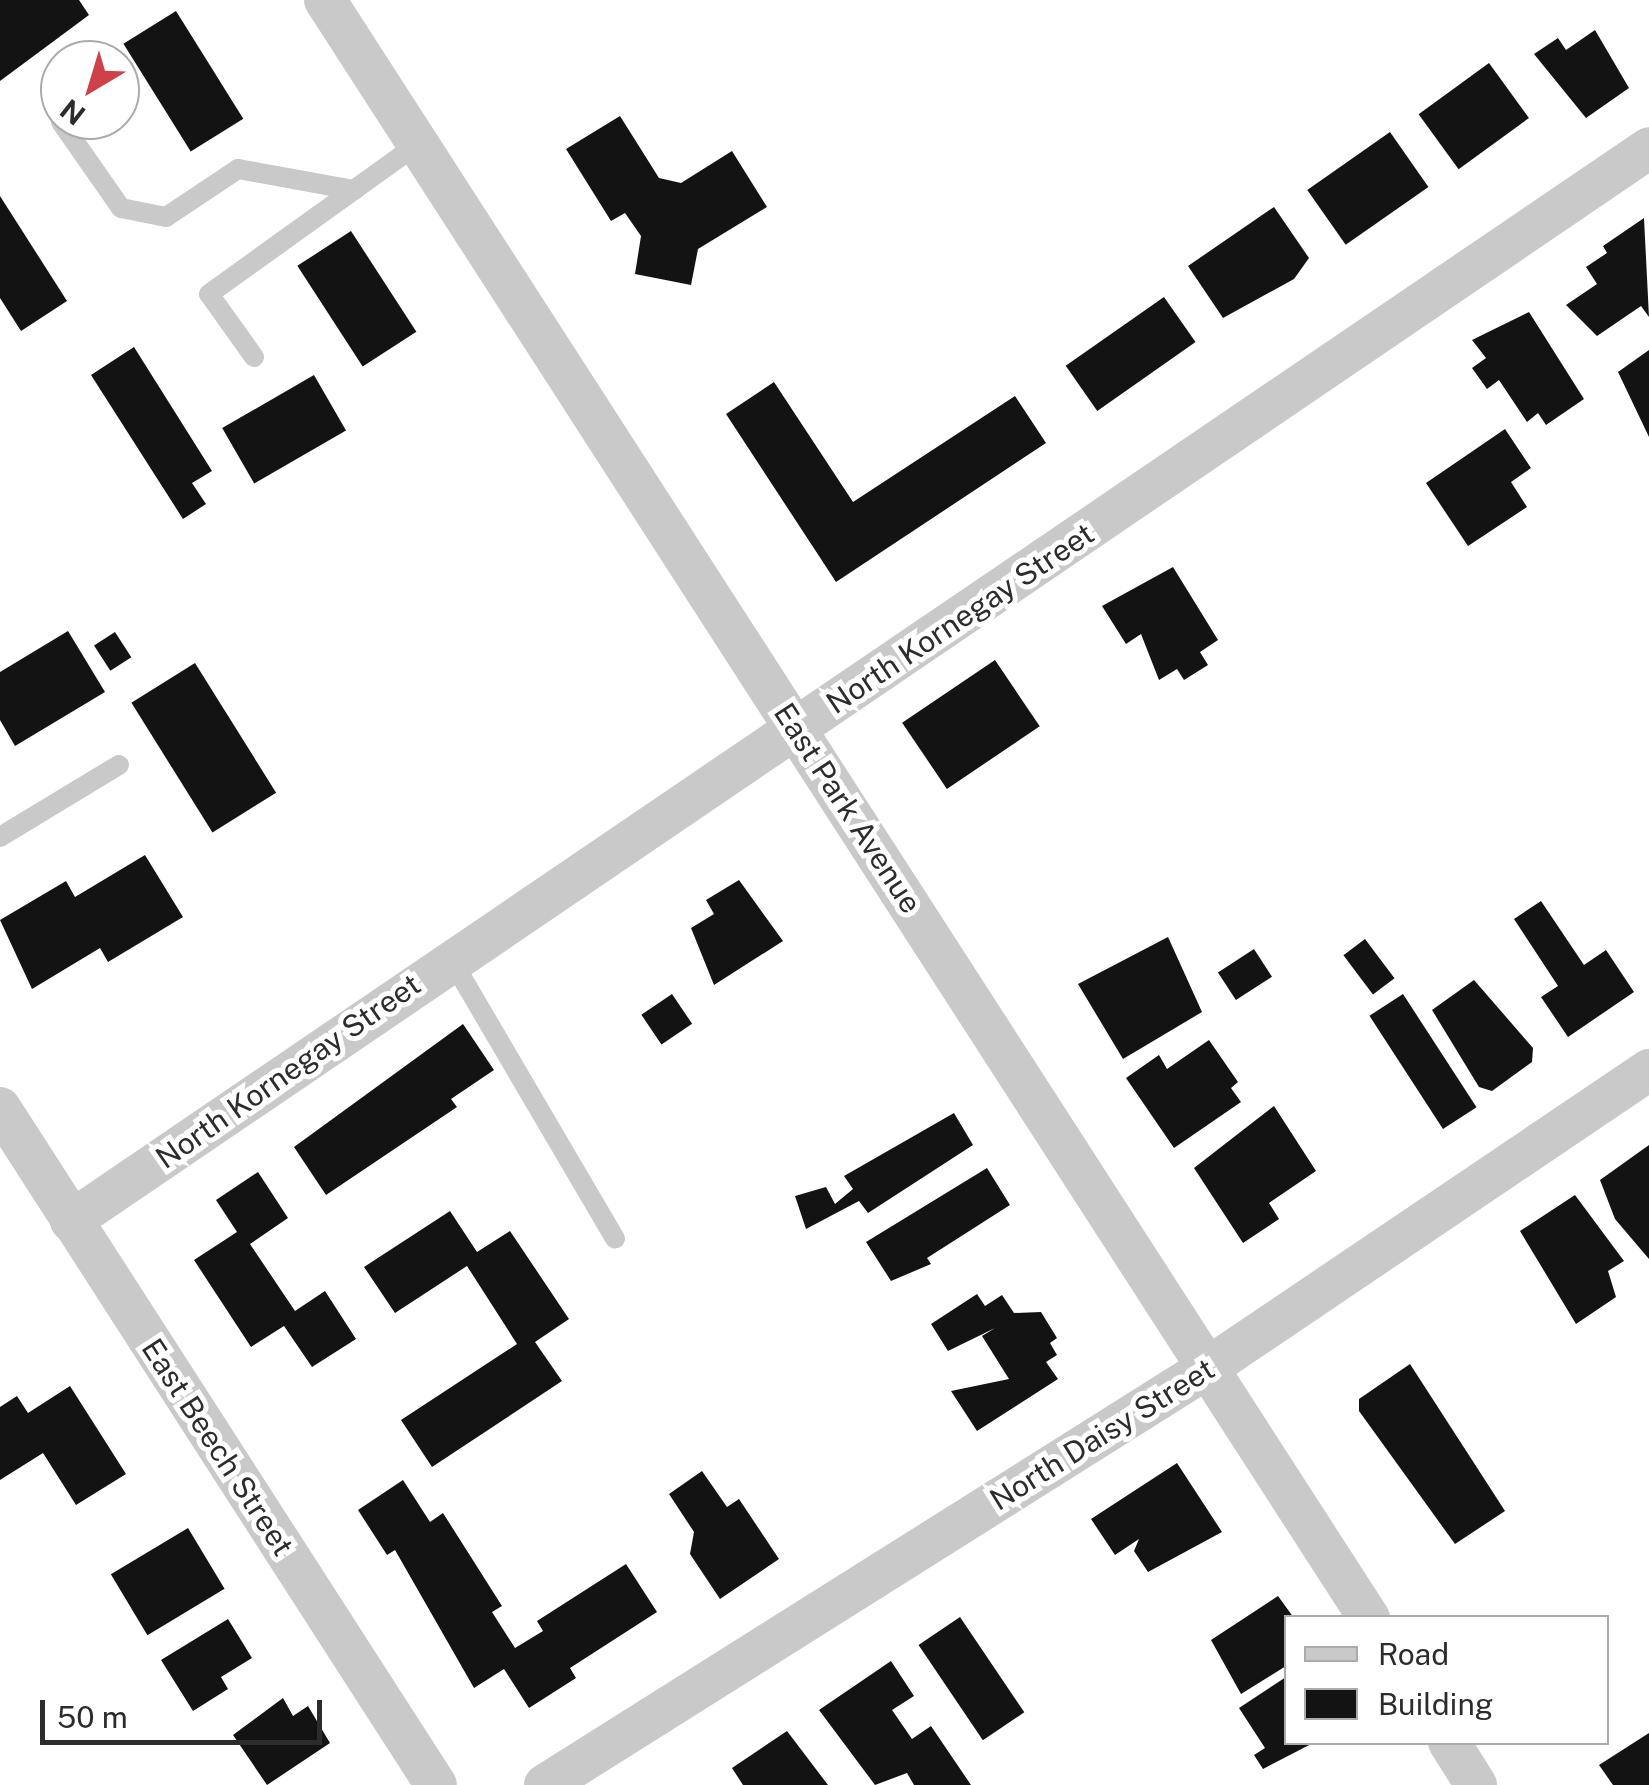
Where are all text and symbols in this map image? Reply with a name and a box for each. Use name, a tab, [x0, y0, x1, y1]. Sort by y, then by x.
north arrow	[40, 40, 140, 140]
text: N	[54, 93, 91, 132]
street label: North Kornegay Street	[819, 515, 1101, 721]
street label: East Park Avenue	[767, 696, 929, 920]
street label: North Kornegay Street	[149, 966, 427, 1176]
street label: East Beech Street	[135, 1332, 301, 1562]
street label: North Daisy Street	[983, 1350, 1221, 1518]
legend	[1284, 1615, 1609, 1745]
text: Road	[1378, 1636, 1449, 1672]
scale bar	[45, 1680, 328, 1742]
text: Building	[1378, 1686, 1493, 1722]
text: 50 m	[57, 1699, 128, 1735]

